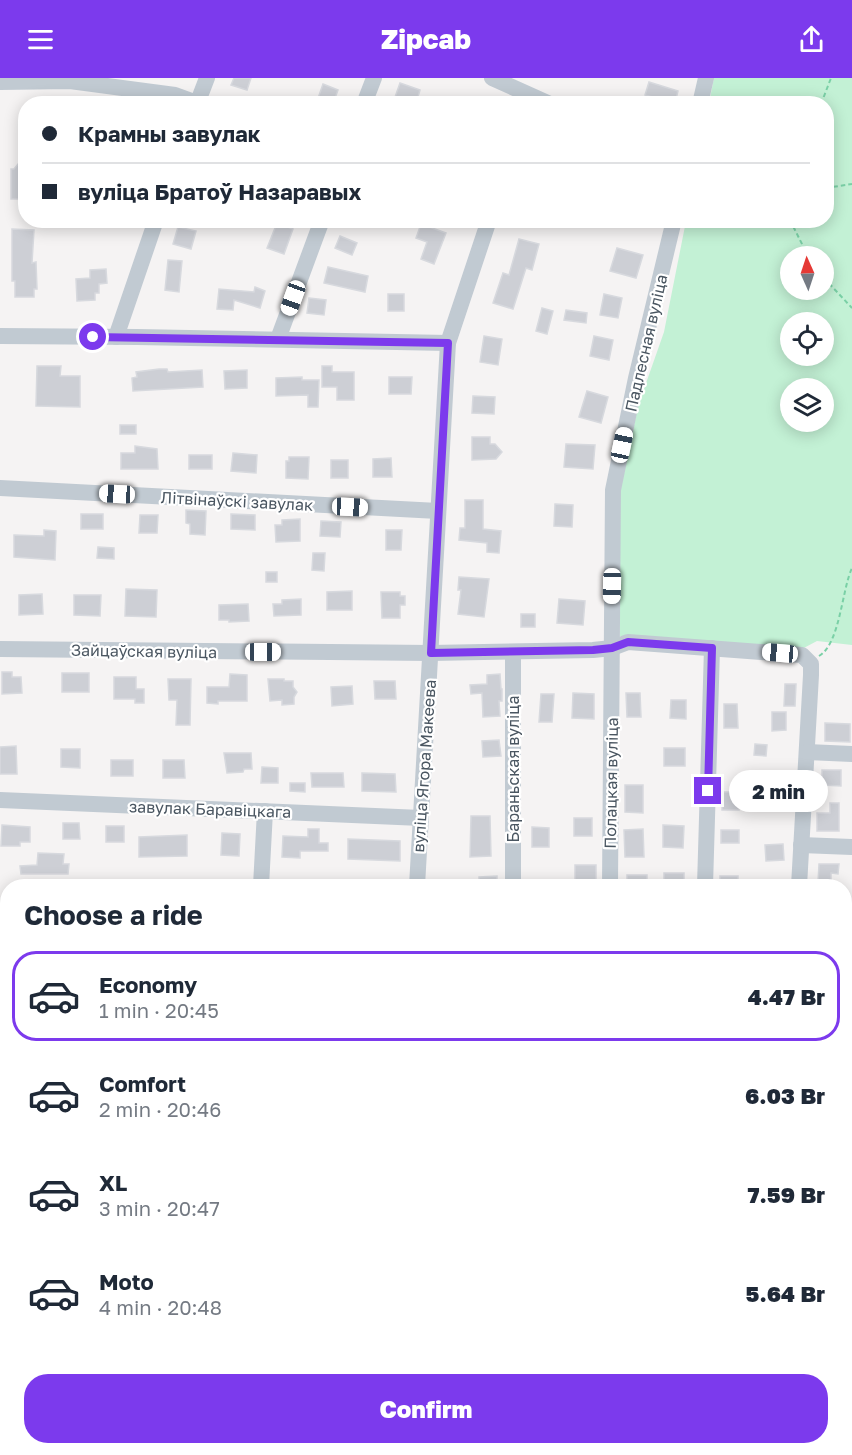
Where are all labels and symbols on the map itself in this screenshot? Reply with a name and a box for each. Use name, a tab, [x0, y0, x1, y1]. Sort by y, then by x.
north arrow	[780, 246, 834, 300]
street label: Падлесная вуліца	[620, 272, 672, 414]
car	[278, 278, 308, 318]
route start	[79, 323, 106, 350]
car	[609, 426, 635, 464]
car	[99, 484, 135, 504]
street label: Літвінаўскі завулак	[160, 487, 314, 515]
car	[332, 497, 368, 517]
car	[603, 568, 621, 604]
street label: Зайцаўская вуліца	[71, 640, 217, 662]
car	[761, 642, 799, 664]
car	[245, 643, 281, 661]
street label: вуліца Ягора Макеева	[408, 679, 440, 853]
street label: Бараньская вуліца	[503, 696, 523, 842]
street label: Полацкая вуліца	[600, 717, 622, 849]
callout: 2 min	[729, 770, 828, 812]
route end	[694, 777, 721, 804]
street label: завулак Баравіцкага	[129, 796, 291, 822]

